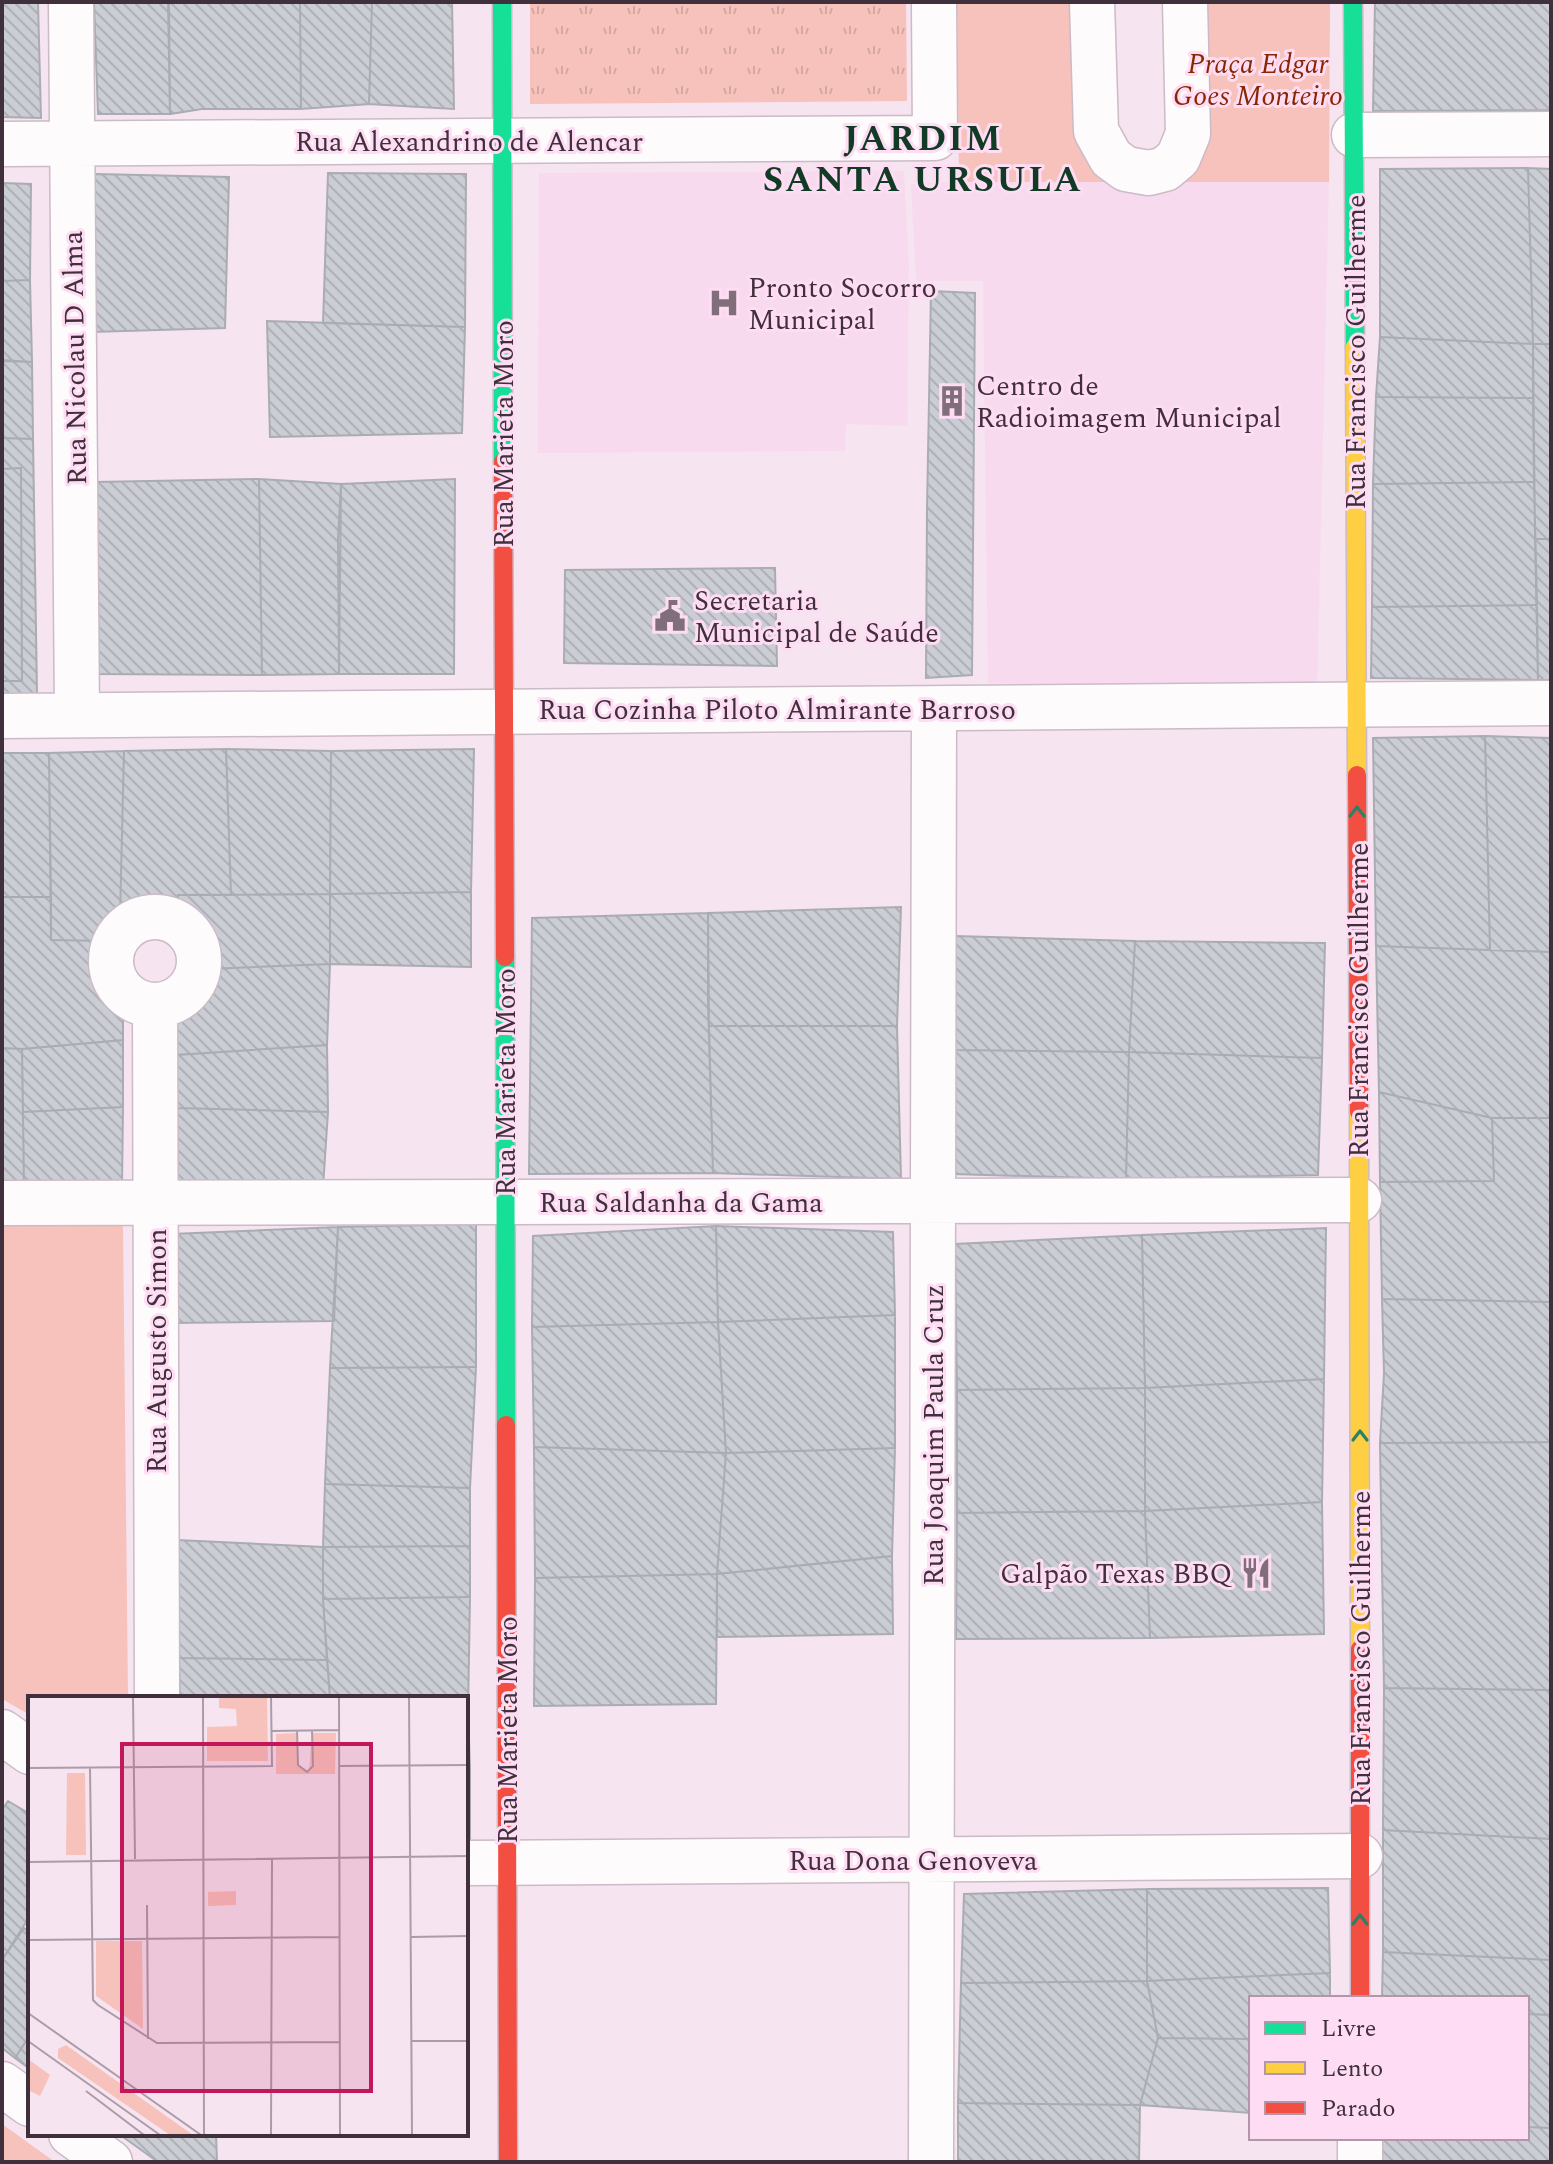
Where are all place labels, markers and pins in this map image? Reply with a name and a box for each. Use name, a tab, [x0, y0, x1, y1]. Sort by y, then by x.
place label: Pronto Socorro Municipal	[748, 267, 937, 342]
hospital icon: Pronto Socorro Municipal	[707, 286, 741, 320]
place label: Centro de Radioimagem Municipal	[976, 365, 1281, 440]
building icon: Centro de Radioimagem Municipal	[935, 384, 969, 418]
place label: Secretaria Municipal de Saúde	[694, 580, 939, 655]
public building icon: Secretaria Municipal de Saúde	[653, 599, 687, 633]
place label: Galpão Texas BBQ	[1000, 1553, 1232, 1596]
restaurant icon: Galpão Texas BBQ	[1239, 1556, 1273, 1590]

